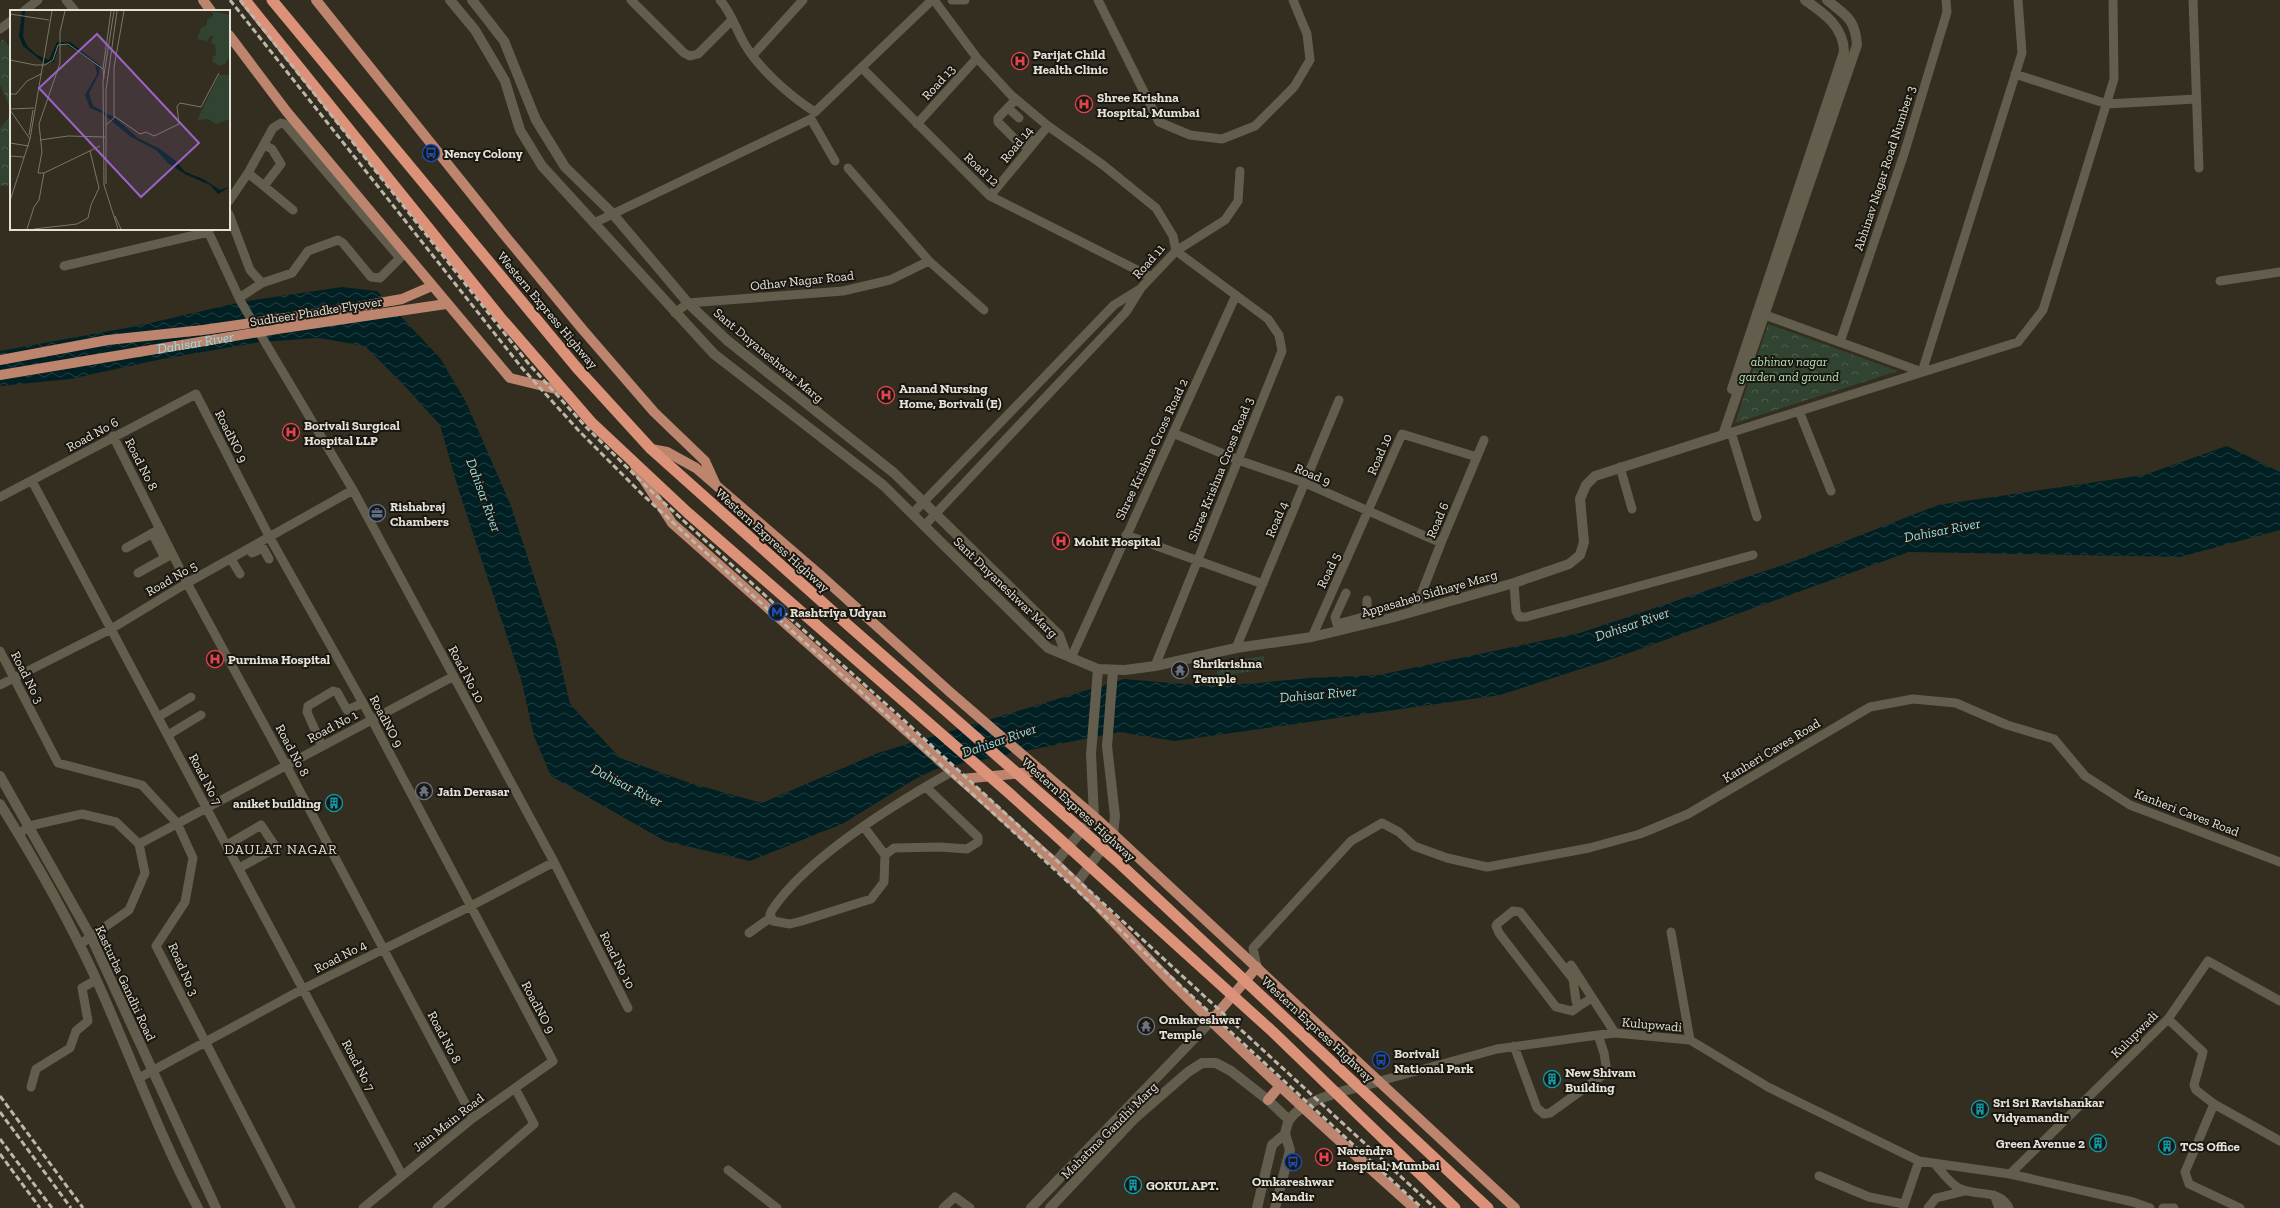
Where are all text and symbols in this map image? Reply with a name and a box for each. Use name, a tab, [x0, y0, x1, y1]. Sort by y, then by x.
inset map	[10, 10, 230, 230]
place label: Parijat Child Health Clinic	[1033, 47, 1108, 77]
hospital icon: Parijat Child Health Clinic	[1010, 51, 1030, 71]
street label: Road 13	[919, 62, 958, 103]
street label: Abhinav Nagar Road Number 3	[1851, 84, 1918, 253]
place label: Shree Krishna Hospital, Mumbai	[1097, 90, 1200, 120]
hospital icon: Shree Krishna Hospital, Mumbai	[1074, 94, 1094, 114]
street label: Road 14	[997, 123, 1036, 166]
bus stop icon: Nency Colony	[421, 143, 441, 163]
place label: Nency Colony	[444, 146, 523, 161]
street label: Road 12	[961, 149, 1003, 190]
street label: Road 11	[1129, 241, 1167, 282]
street label: Western Express Highway	[494, 249, 601, 372]
street label: Odhav Nagar Road	[749, 268, 855, 293]
street label: Sudheer Phadke Flyover	[249, 294, 384, 329]
street label: Sant Dnyaneshwar Marg	[711, 305, 827, 406]
water label: Dahisar River	[156, 328, 235, 358]
park label: abhinav nagar garden and ground	[1739, 354, 1839, 384]
street label: Shree Krishna Cross Road 2	[1112, 376, 1191, 522]
place label: Anand Nursing Home, Borivali (E)	[899, 381, 1002, 411]
hospital icon: Anand Nursing Home, Borivali (E)	[876, 385, 896, 405]
street label: Shree Krishna Cross Road 3	[1185, 395, 1256, 543]
street label: RoadNO 9	[212, 408, 251, 465]
street label: Road No 6	[64, 414, 121, 455]
place label: Borivali Surgical Hospital LLP	[304, 418, 400, 448]
hospital icon: Borivali Surgical Hospital LLP	[281, 422, 301, 442]
street label: Road 10	[1364, 431, 1395, 477]
street label: Road No 8	[122, 436, 161, 493]
water label: Dahisar River	[462, 456, 505, 535]
street label: Road 9	[1292, 460, 1333, 489]
street label: Western Express Highway	[713, 485, 833, 596]
place label: Rishabraj Chambers	[390, 499, 449, 529]
street label: Road 4	[1262, 499, 1291, 540]
street label: Road 6	[1423, 500, 1452, 541]
office icon: Rishabraj Chambers	[367, 503, 387, 523]
water label: Dahisar River	[1903, 515, 1982, 546]
hospital icon: Mohit Hospital	[1051, 531, 1071, 551]
street label: Sant Dnyaneshwar Marg	[951, 534, 1061, 641]
place label: Mohit Hospital	[1074, 534, 1161, 549]
street label: Road 5	[1314, 550, 1343, 590]
street label: Road No 5	[143, 558, 200, 599]
street label: Appasaheb Sidhaye Marg	[1359, 567, 1499, 620]
metro station icon: Rashtriya Udyan	[767, 602, 787, 622]
water label: Dahisar River	[1593, 604, 1672, 645]
place label: Rashtriya Udyan	[790, 605, 887, 620]
street label: Road No 10	[445, 643, 488, 705]
street label: Road No 3	[8, 649, 47, 706]
hospital icon: Purnima Hospital	[205, 649, 225, 669]
place label: Purnima Hospital	[228, 652, 331, 667]
place label: Shrikrishna Temple	[1193, 656, 1262, 686]
temple icon: Shrikrishna Temple	[1170, 660, 1190, 680]
water label: Dahisar River	[1279, 683, 1357, 706]
street label: RoadNO 9	[367, 693, 407, 750]
street label: Road No 1	[305, 707, 360, 746]
street label: Kanheri Caves Road	[1720, 715, 1823, 785]
water label: Dahisar River	[960, 720, 1039, 761]
street label: Road No 8	[273, 722, 313, 779]
street label: Road No 7	[186, 751, 225, 807]
street label: Western Express Highway	[1019, 754, 1139, 865]
water label: Dahisar River	[588, 760, 665, 811]
temple icon: Jain Derasar	[414, 781, 434, 801]
place label: Jain Derasar	[437, 784, 510, 799]
street label: Kanheri Caves Road	[2132, 786, 2241, 839]
building icon: aniket building	[324, 793, 344, 813]
place label: aniket building	[233, 796, 322, 811]
district label: DAULAT NAGAR	[224, 841, 338, 858]
street label: Kasturba Gandhi Road	[92, 923, 159, 1043]
street label: Road No 10	[597, 929, 638, 991]
street label: Road No 4	[311, 937, 369, 976]
street label: Road No 3	[165, 940, 202, 998]
street label: Western Express Highway	[1259, 973, 1377, 1085]
street label: RoadNO 9	[519, 979, 559, 1036]
street label: Kulupwadi	[2108, 1007, 2161, 1061]
street label: Road No 8	[425, 1009, 465, 1066]
place label: Omkareshwar Temple	[1159, 1012, 1241, 1042]
street label: Kulupwadi	[1621, 1014, 1683, 1035]
temple icon: Omkareshwar Temple	[1136, 1016, 1156, 1036]
street label: Road No 7	[339, 1037, 378, 1093]
place label: Borivali National Park	[1394, 1046, 1474, 1076]
bus stop icon: Borivali National Park	[1371, 1050, 1391, 1070]
place label: New Shivam Building	[1565, 1065, 1637, 1095]
building icon: New Shivam Building	[1542, 1069, 1562, 1089]
street label: Mahatma Gandhi Marg	[1058, 1079, 1161, 1182]
street label: Jain Main Road	[410, 1090, 487, 1155]
place label: Sri Sri Ravishankar Vidyamandir	[1993, 1095, 2105, 1125]
building icon: Sri Sri Ravishankar Vidyamandir	[1970, 1099, 1990, 1119]
building icon: Green Avenue 2	[2088, 1133, 2108, 1153]
place label: Green Avenue 2	[1996, 1136, 2085, 1151]
building icon: TCS Office	[2157, 1136, 2177, 1156]
place label: TCS Office	[2180, 1139, 2241, 1154]
place label: Narendra Hospital, Mumbai	[1337, 1143, 1440, 1173]
hospital icon: Narendra Hospital, Mumbai	[1314, 1147, 1334, 1167]
bus stop icon: Omkareshwar Mandir	[1283, 1152, 1303, 1172]
place label: Omkareshwar Mandir	[1252, 1174, 1334, 1204]
building icon: GOKUL APT.	[1123, 1175, 1143, 1195]
place label: GOKUL APT.	[1146, 1178, 1219, 1193]

